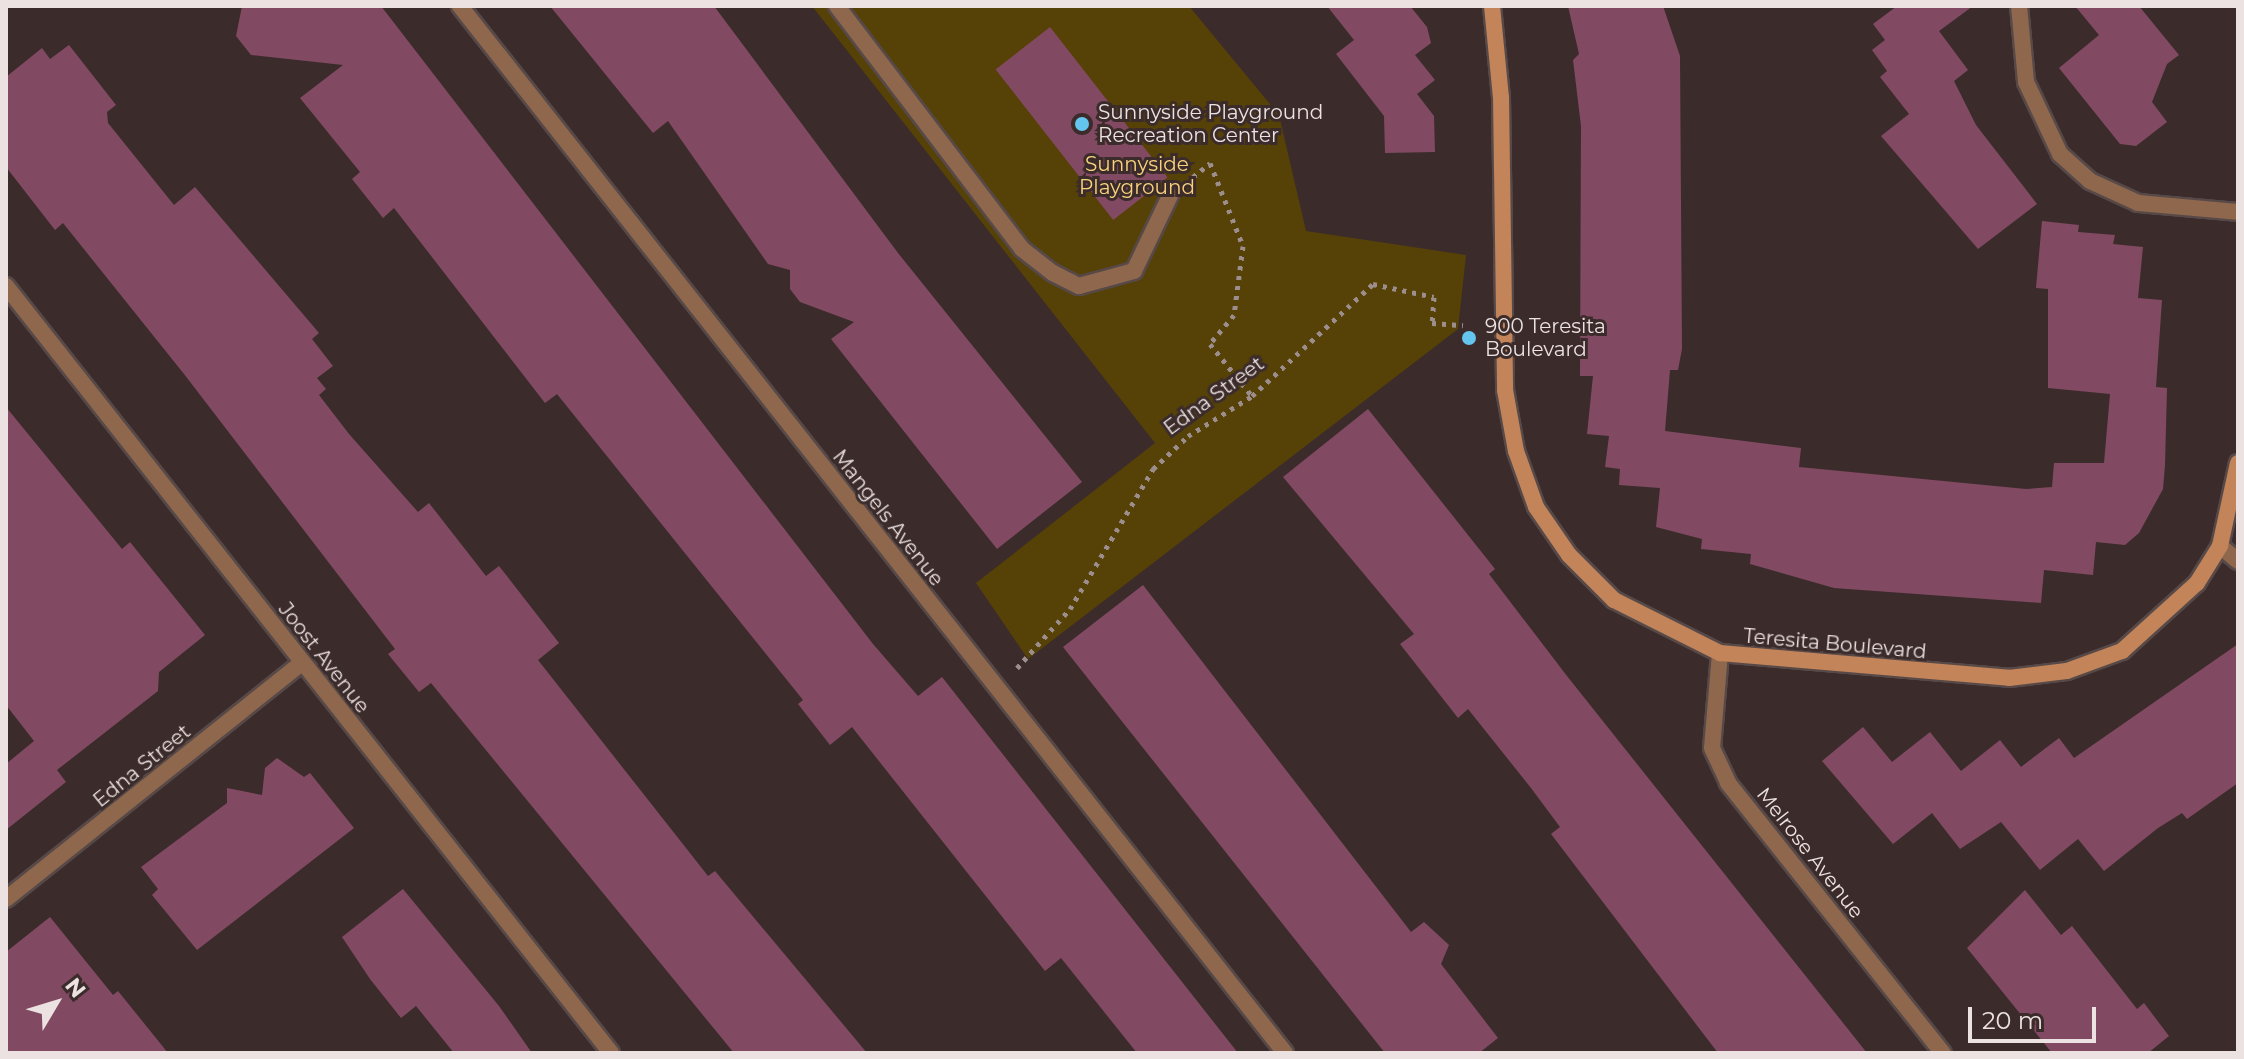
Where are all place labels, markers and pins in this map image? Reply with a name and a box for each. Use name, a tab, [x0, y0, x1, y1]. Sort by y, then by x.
place label: Sunnyside Playground Recreation Center	[1098, 100, 1323, 147]
marker: Sunnyside Playground Recreation Center	[1073, 115, 1091, 133]
place label: 900 Teresita Boulevard	[1485, 314, 1606, 361]
marker: 900 Teresita Boulevard	[1460, 329, 1478, 347]

